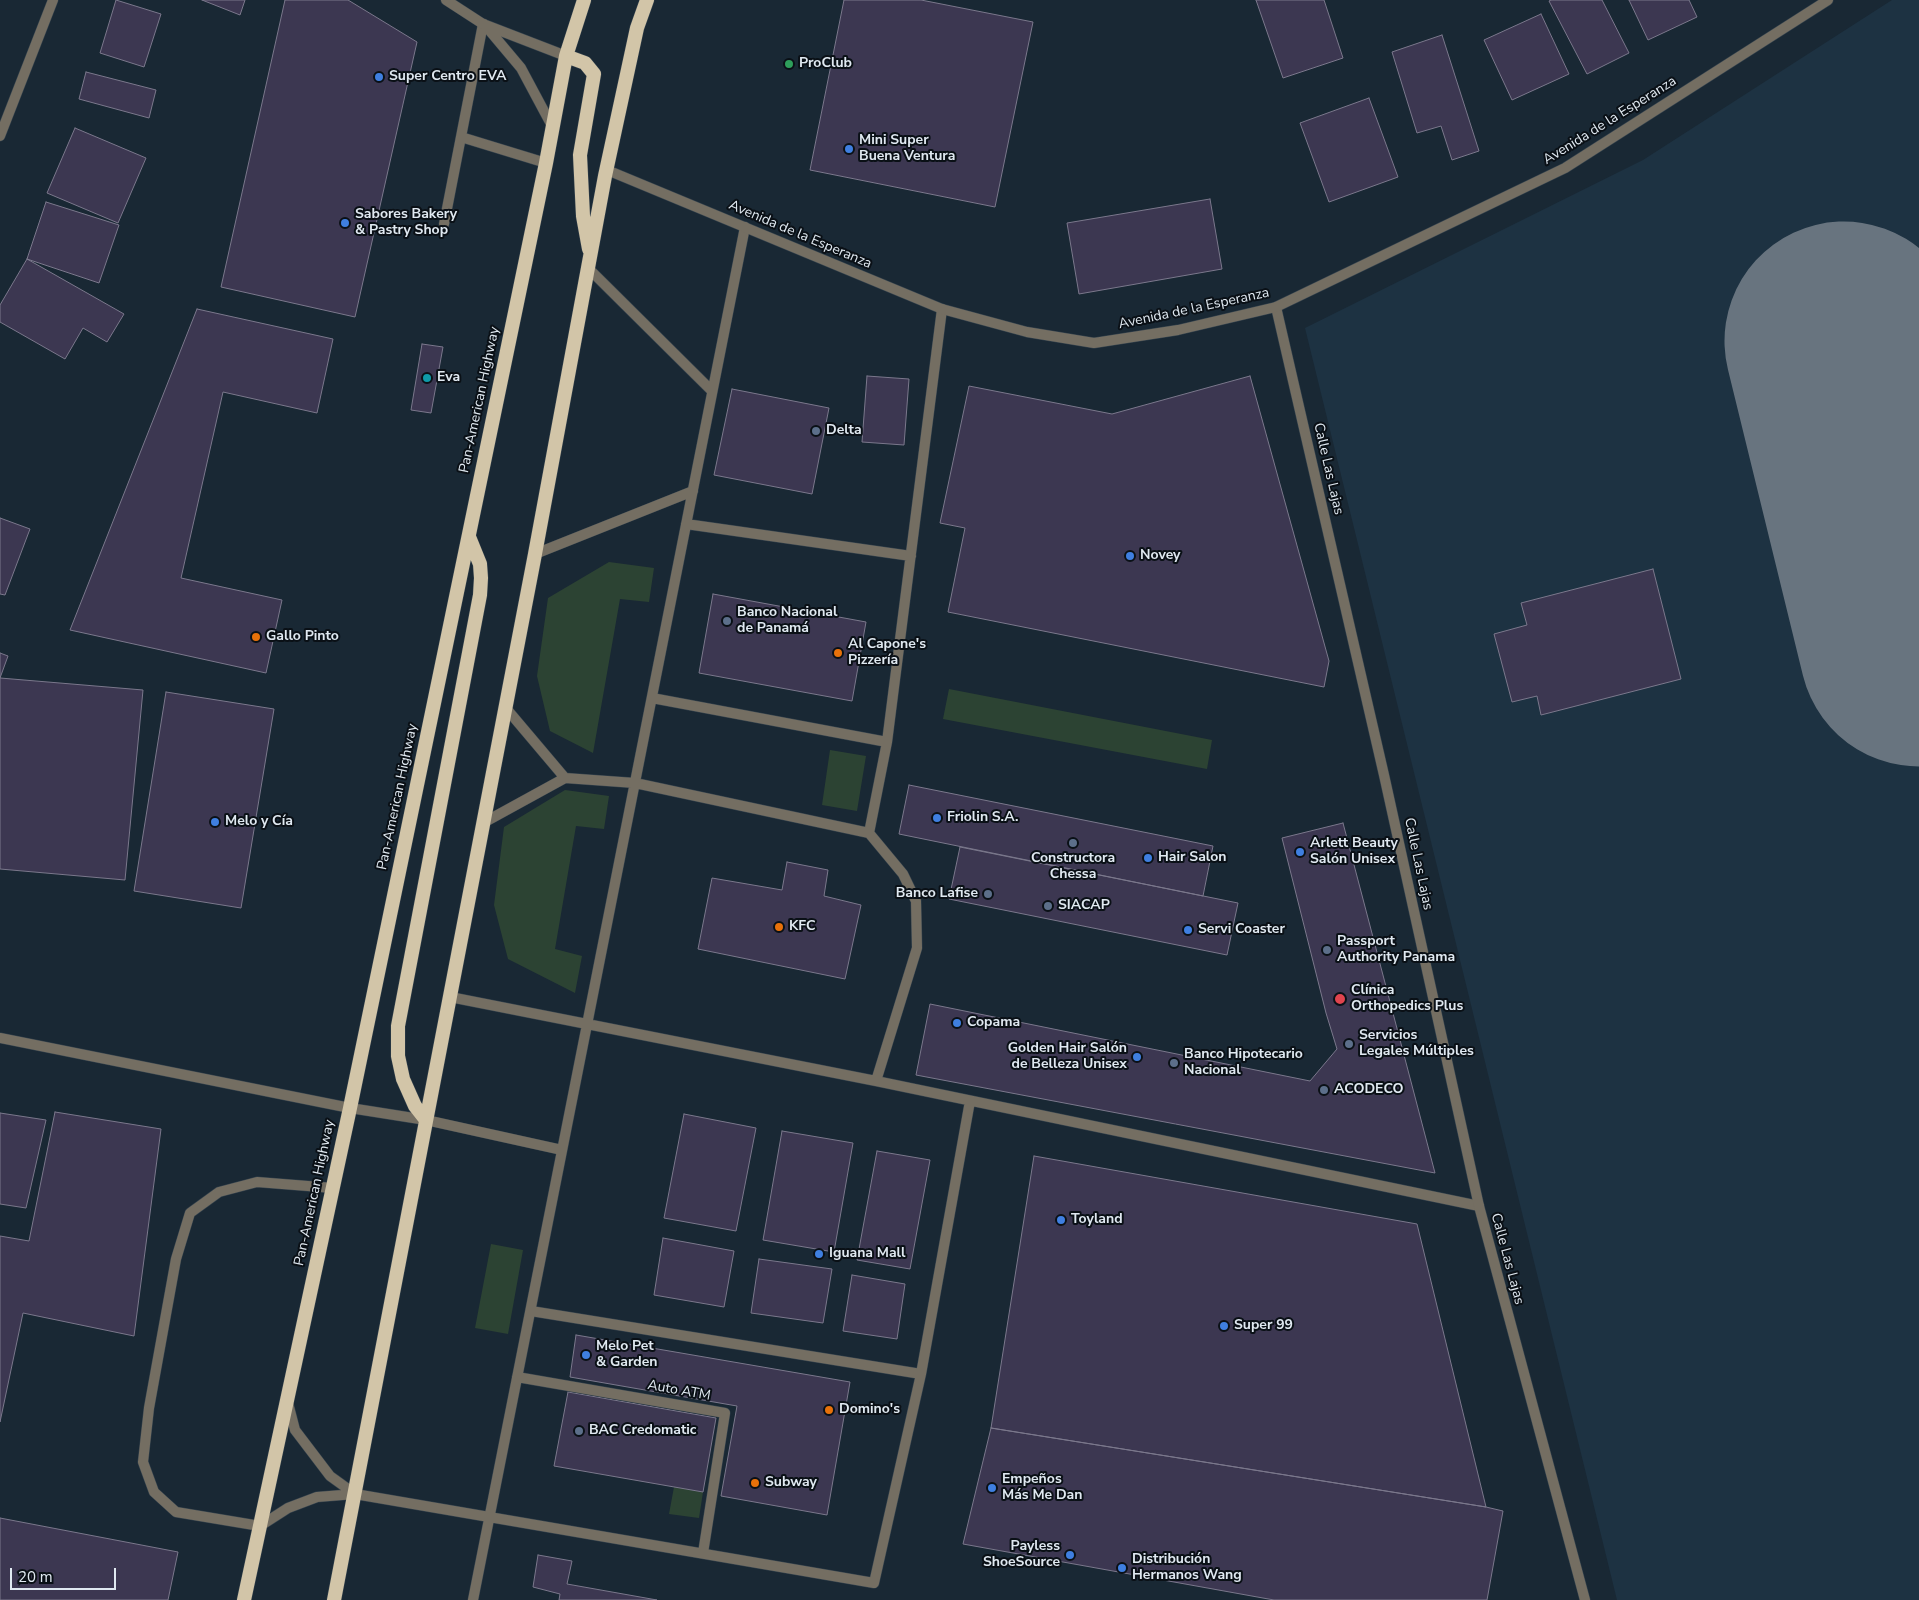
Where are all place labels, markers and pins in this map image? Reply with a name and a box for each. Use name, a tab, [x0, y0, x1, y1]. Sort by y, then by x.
place label: ProClub	[799, 56, 852, 72]
marker: ProClub	[783, 58, 795, 70]
place label: Super Centro EVA	[389, 69, 506, 85]
marker: Super Centro EVA	[373, 71, 385, 83]
place label: Mini Super Buena Ventura	[859, 133, 955, 166]
marker: Mini Super Buena Ventura	[843, 143, 855, 155]
place label: Sabores Bakery & Pastry Shop	[355, 207, 457, 240]
marker: Sabores Bakery & Pastry Shop	[339, 217, 351, 229]
place label: Eva	[437, 370, 460, 386]
marker: Eva	[421, 372, 433, 384]
place label: Delta	[826, 423, 862, 439]
marker: Delta	[810, 425, 822, 437]
place label: Novey	[1140, 548, 1180, 564]
marker: Novey	[1124, 550, 1136, 562]
place label: Banco Nacional de Panamá	[737, 605, 837, 638]
marker: Banco Nacional de Panamá	[721, 615, 733, 627]
place label: Gallo Pinto	[266, 629, 339, 645]
marker: Gallo Pinto	[250, 631, 262, 643]
place label: Al Capone's Pizzería	[848, 637, 926, 670]
marker: Al Capone's Pizzería	[832, 647, 844, 659]
place label: Friolin S.A.	[947, 810, 1018, 826]
marker: Friolin S.A.	[931, 812, 943, 824]
place label: Melo y Cía	[225, 814, 293, 830]
marker: Melo y Cía	[209, 816, 221, 828]
place label: Arlett Beauty Salón Unisex	[1310, 836, 1398, 869]
marker: Constructora Chessa	[1067, 837, 1079, 849]
marker: Arlett Beauty Salón Unisex	[1294, 846, 1306, 858]
place label: Hair Salon	[1158, 850, 1226, 866]
place label: Constructora Chessa	[1031, 851, 1115, 884]
marker: Hair Salon	[1142, 852, 1154, 864]
place label: Banco Lafise	[896, 886, 978, 902]
marker: Banco Lafise	[982, 888, 994, 900]
place label: SIACAP	[1058, 898, 1110, 914]
marker: SIACAP	[1042, 900, 1054, 912]
place label: KFC	[789, 919, 815, 935]
marker: KFC	[773, 921, 785, 933]
place label: Servi Coaster	[1198, 922, 1285, 938]
marker: Servi Coaster	[1182, 924, 1194, 936]
place label: Passport Authority Panama	[1337, 934, 1455, 966]
marker: Passport Authority Panama	[1321, 944, 1333, 956]
place label: Clínica Orthopedics Plus	[1351, 983, 1463, 1016]
marker: Clínica Orthopedics Plus	[1333, 992, 1347, 1006]
place label: Copama	[967, 1015, 1020, 1031]
marker: Copama	[951, 1017, 963, 1029]
place label: Servicios Legales Múltiples	[1359, 1028, 1474, 1060]
marker: Servicios Legales Múltiples	[1343, 1038, 1355, 1050]
place label: Golden Hair Salón de Belleza Unisex	[1008, 1041, 1127, 1074]
place label: Banco Hipotecario Nacional	[1184, 1047, 1303, 1080]
marker: Golden Hair Salón de Belleza Unisex	[1131, 1051, 1143, 1063]
marker: Banco Hipotecario Nacional	[1168, 1057, 1180, 1069]
place label: ACODECO	[1334, 1082, 1404, 1098]
marker: ACODECO	[1318, 1084, 1330, 1096]
place label: Toyland	[1071, 1212, 1123, 1228]
marker: Toyland	[1055, 1214, 1067, 1226]
place label: Iguana Mall	[829, 1246, 906, 1262]
marker: Iguana Mall	[813, 1248, 825, 1260]
place label: Super 99	[1234, 1318, 1293, 1334]
marker: Super 99	[1218, 1320, 1230, 1332]
place label: Melo Pet & Garden	[596, 1339, 657, 1371]
marker: Melo Pet & Garden	[580, 1349, 592, 1361]
place label: Domino's	[839, 1402, 900, 1418]
marker: Domino's	[823, 1404, 835, 1416]
place label: BAC Credomatic	[589, 1423, 696, 1439]
marker: BAC Credomatic	[573, 1425, 585, 1437]
place label: Empeños Más Me Dan	[1002, 1472, 1082, 1504]
place label: Subway	[765, 1475, 817, 1491]
marker: Subway	[749, 1477, 761, 1489]
marker: Empeños Más Me Dan	[986, 1482, 998, 1494]
place label: Payless ShoeSource	[983, 1539, 1060, 1571]
marker: Payless ShoeSource	[1064, 1549, 1076, 1561]
place label: Distribución Hermanos Wang	[1132, 1552, 1242, 1584]
marker: Distribución Hermanos Wang	[1116, 1562, 1128, 1574]

